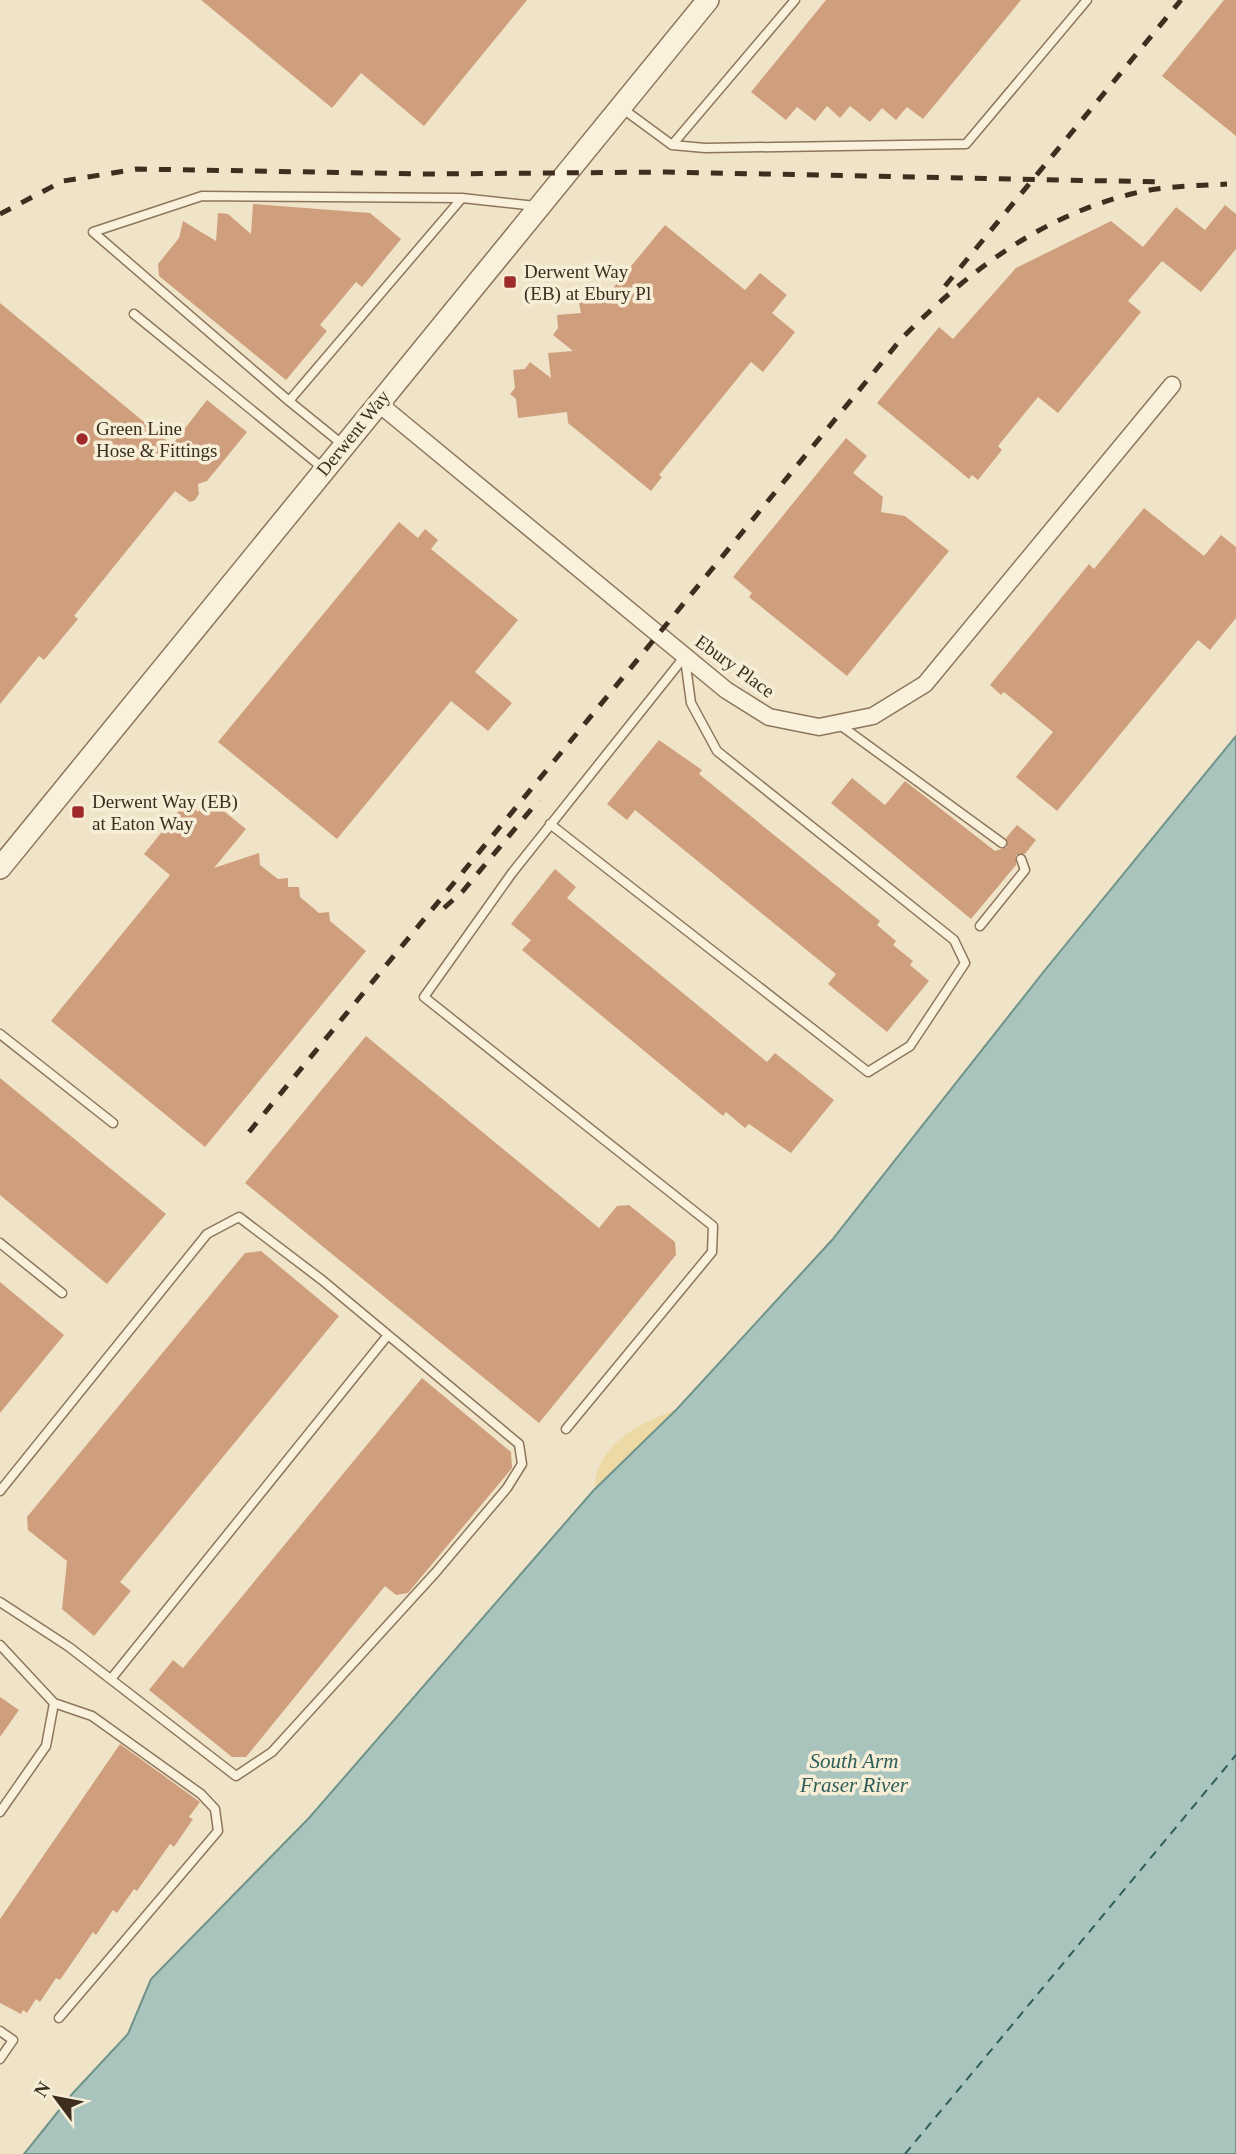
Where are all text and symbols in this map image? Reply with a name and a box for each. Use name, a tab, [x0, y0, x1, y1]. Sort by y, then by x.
place label: Derwent Way (EB) at Ebury Pl	[524, 261, 651, 305]
marker: Derwent Way (EB) at Ebury Pl	[502, 274, 518, 290]
street label: Derwent Way	[312, 386, 394, 480]
place label: Green Line Hose & Fittings	[96, 418, 217, 461]
marker: Green Line Hose & Fittings	[74, 431, 90, 447]
street label: Ebury Place	[691, 630, 779, 702]
place label: Derwent Way (EB) at Eaton Way	[92, 791, 238, 834]
marker: Derwent Way (EB) at Eaton Way	[70, 804, 86, 820]
water label: South Arm Fraser River	[799, 1749, 909, 1797]
north arrow	[21, 2063, 91, 2133]
text: N	[29, 2078, 55, 2101]

